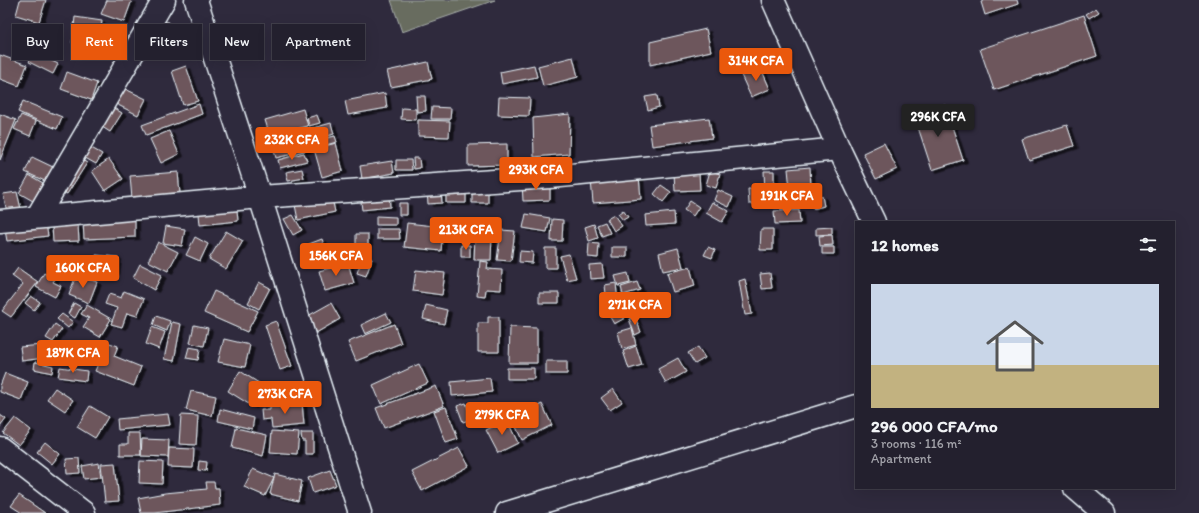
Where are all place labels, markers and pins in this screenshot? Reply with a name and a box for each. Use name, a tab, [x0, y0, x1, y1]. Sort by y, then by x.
pin: 314K CFA	[715, 48, 797, 82]
pin: 296K CFA	[897, 104, 979, 138]
pin: 232K CFA	[251, 127, 333, 161]
pin: 293K CFA	[495, 157, 577, 191]
pin: 191K CFA	[746, 183, 828, 217]
pin: 213K CFA	[425, 217, 507, 251]
pin: 156K CFA	[295, 243, 377, 277]
pin: 160K CFA	[42, 255, 124, 289]
pin: 271K CFA	[594, 292, 676, 326]
pin: 187K CFA	[32, 340, 114, 374]
pin: 273K CFA	[244, 381, 326, 415]
pin: 279K CFA	[461, 402, 543, 436]

